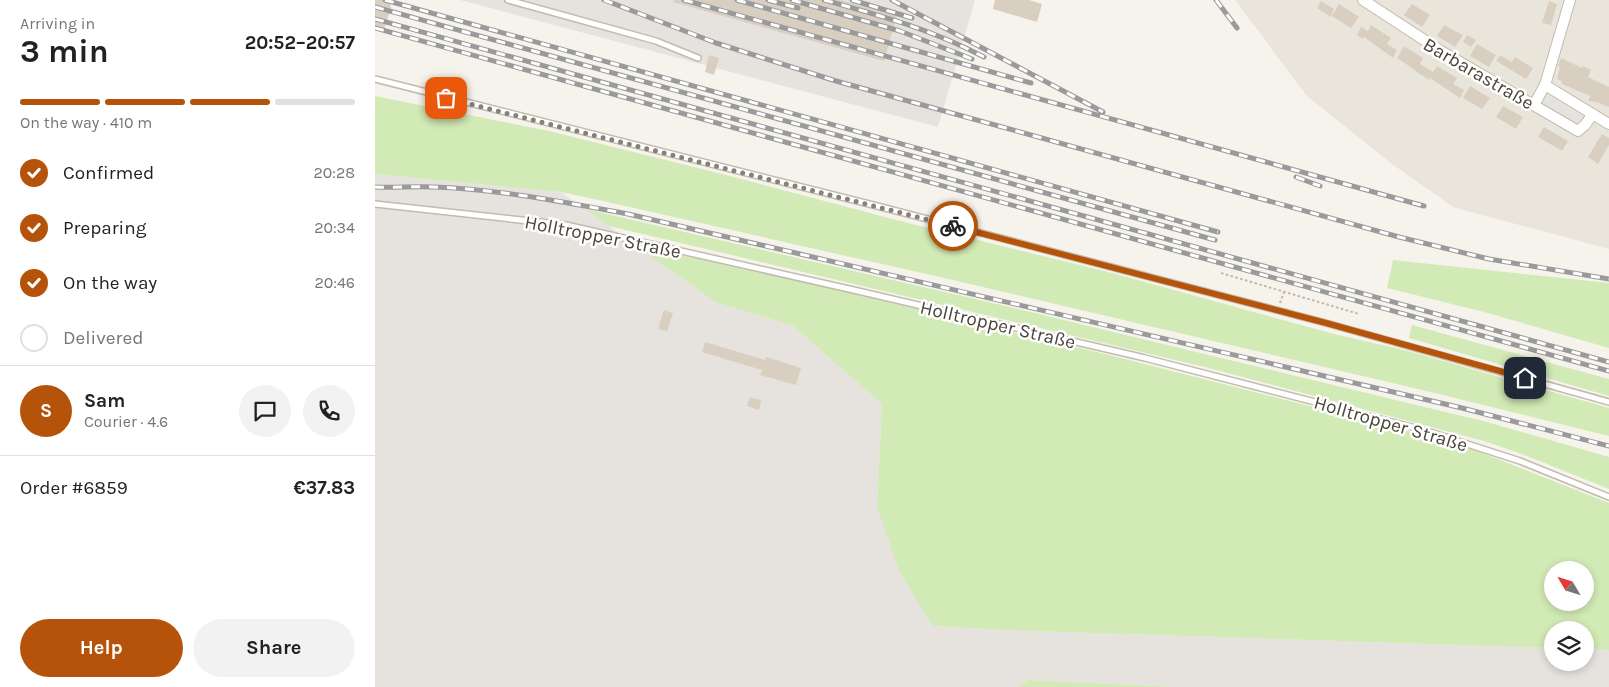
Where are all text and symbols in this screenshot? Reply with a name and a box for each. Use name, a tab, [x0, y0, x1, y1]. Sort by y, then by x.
text: Arriving in	[20, 14, 95, 33]
text: 20:52–20:57	[245, 32, 355, 54]
text: 3 min	[20, 33, 109, 70]
street label: Barbarastraße	[1419, 33, 1538, 114]
pin	[425, 77, 467, 119]
icon: bag	[432, 84, 460, 112]
text: On the way · 410 m	[20, 113, 152, 132]
icon: check	[20, 159, 48, 187]
text: Confirmed	[63, 162, 154, 184]
text: 20:28	[313, 163, 355, 182]
courier	[928, 201, 978, 251]
street label: Holltropper Straße	[523, 211, 683, 263]
icon: bike	[939, 212, 967, 240]
icon: check	[20, 214, 48, 242]
text: Preparing	[63, 217, 146, 239]
text: 20:34	[314, 218, 355, 237]
icon: check	[20, 269, 48, 297]
text: On the way	[63, 272, 157, 294]
text: 20:46	[314, 273, 355, 292]
street label: Holltropper Straße	[918, 296, 1078, 354]
text: Delivered	[63, 327, 143, 349]
pin	[1504, 357, 1546, 399]
icon: home	[1511, 364, 1539, 392]
button: chat	[239, 385, 291, 437]
button: phone	[303, 385, 355, 437]
text: Sam	[84, 390, 125, 412]
street label: Holltropper Straße	[1311, 391, 1470, 456]
text: S	[40, 400, 52, 422]
text: Courier · 4.6	[84, 412, 168, 431]
text: Order #6859	[20, 477, 128, 499]
text: €37.83	[294, 477, 355, 499]
north arrow	[1544, 561, 1594, 611]
map controls	[1544, 561, 1594, 671]
button: Help	[20, 619, 183, 677]
button: Share	[193, 619, 355, 677]
button: layers	[1544, 621, 1594, 671]

